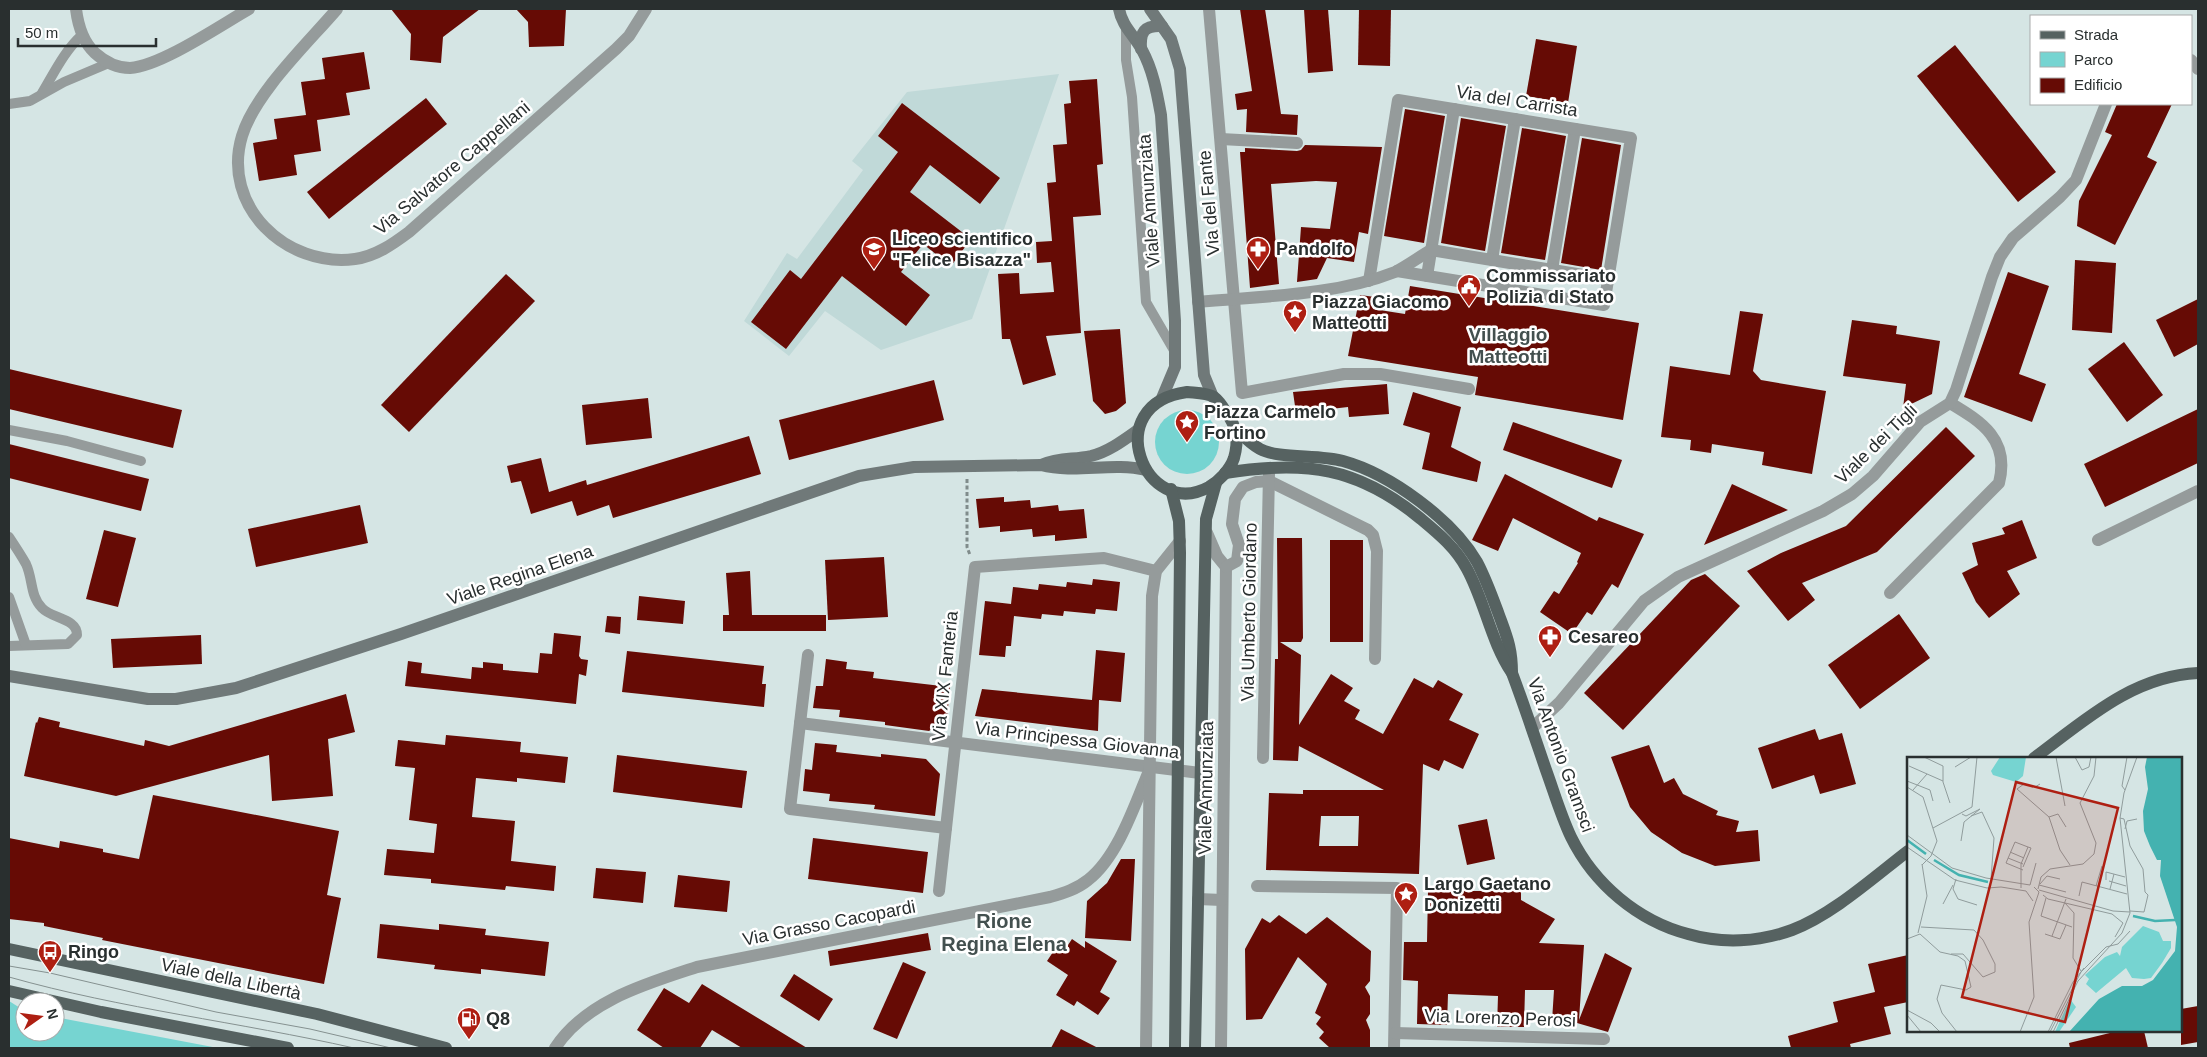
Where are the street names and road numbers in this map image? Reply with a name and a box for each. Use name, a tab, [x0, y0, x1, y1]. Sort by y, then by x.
street label: Via del Carrista	[1455, 82, 1580, 121]
street label: Via Salvatore Cappellani	[370, 97, 534, 239]
street label: Viale Annunziata	[1134, 133, 1164, 268]
street label: Via del Fante	[1194, 149, 1224, 257]
street label: Viale dei Tigli	[1831, 400, 1921, 488]
street label: Via Umberto Giordano	[1237, 522, 1261, 702]
street label: Viale Regina Elena	[445, 540, 596, 609]
street label: Via XIX Fanteria	[928, 609, 962, 742]
street label: Via Antonio Gramsci	[1524, 675, 1598, 835]
street label: Via Principessa Giovanna	[974, 718, 1181, 763]
street label: Viale Annunziata	[1195, 720, 1217, 855]
street label: Via Grasso Cacopardi	[741, 896, 917, 950]
street label: Viale della Libertà	[159, 954, 304, 1004]
street label: Via Lorenzo Perosi	[1424, 1005, 1576, 1031]

